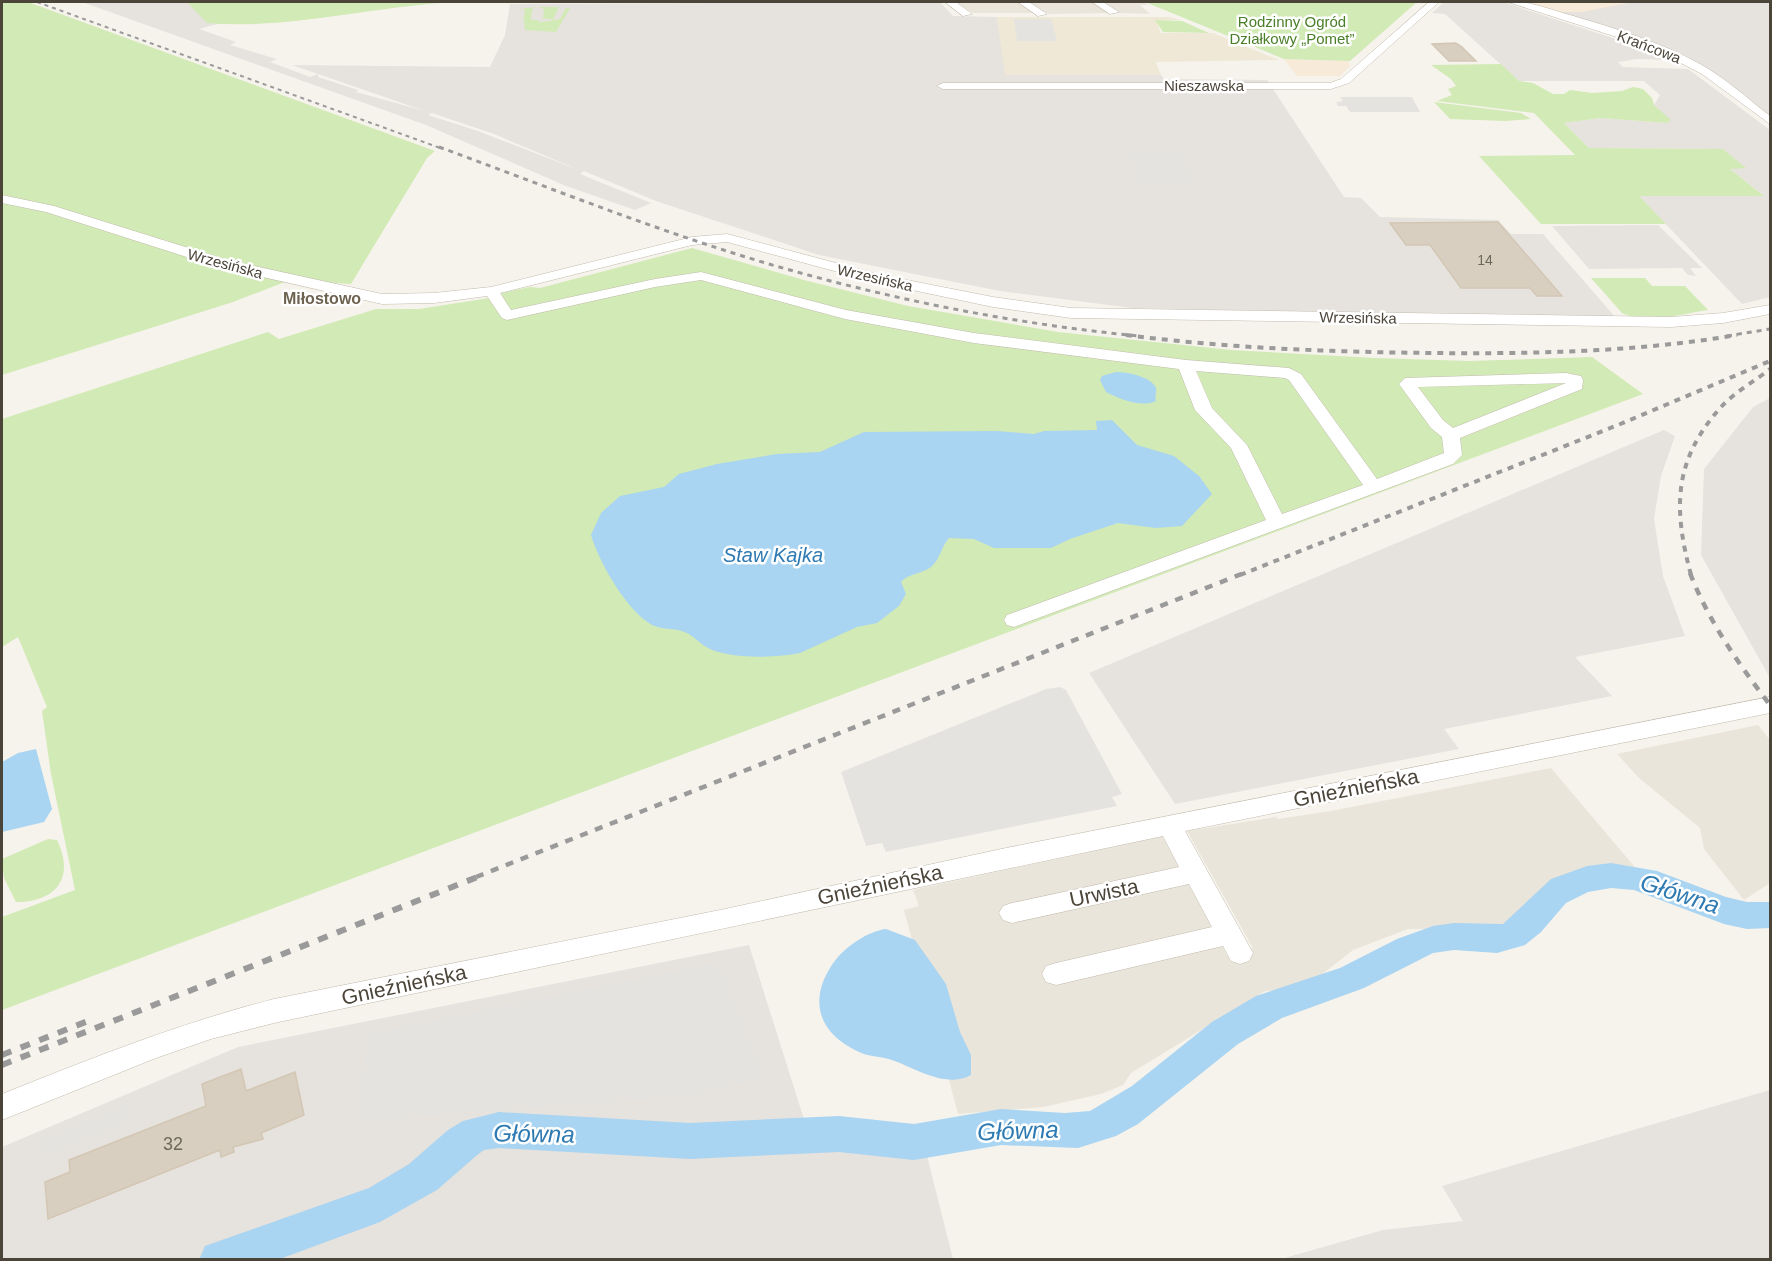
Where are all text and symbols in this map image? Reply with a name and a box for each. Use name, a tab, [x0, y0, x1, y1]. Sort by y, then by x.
park label: Rodzinny Ogród Działkowy „Pomet”	[1229, 13, 1355, 47]
street label: Krańcowa	[1615, 27, 1684, 67]
street label: Nieszawska	[1164, 77, 1245, 94]
street label: Wrzesińska	[186, 245, 265, 282]
house number: 14	[1477, 252, 1493, 268]
street label: Wrzesińska	[836, 261, 915, 295]
district label: Miłostowo	[283, 290, 361, 307]
street label: Wrzesińska	[1319, 308, 1397, 327]
water label: Staw Kajka	[723, 544, 823, 566]
street label: Gnieźnieńska	[1291, 764, 1421, 811]
street label: Gnieźnieńska	[815, 860, 945, 909]
water label: Główna	[1637, 868, 1723, 919]
street label: Urwista	[1067, 874, 1141, 911]
street label: Gnieźnieńska	[339, 960, 469, 1009]
water label: Główna	[977, 1116, 1059, 1145]
water label: Główna	[493, 1119, 575, 1148]
house number: 32	[163, 1134, 183, 1154]

